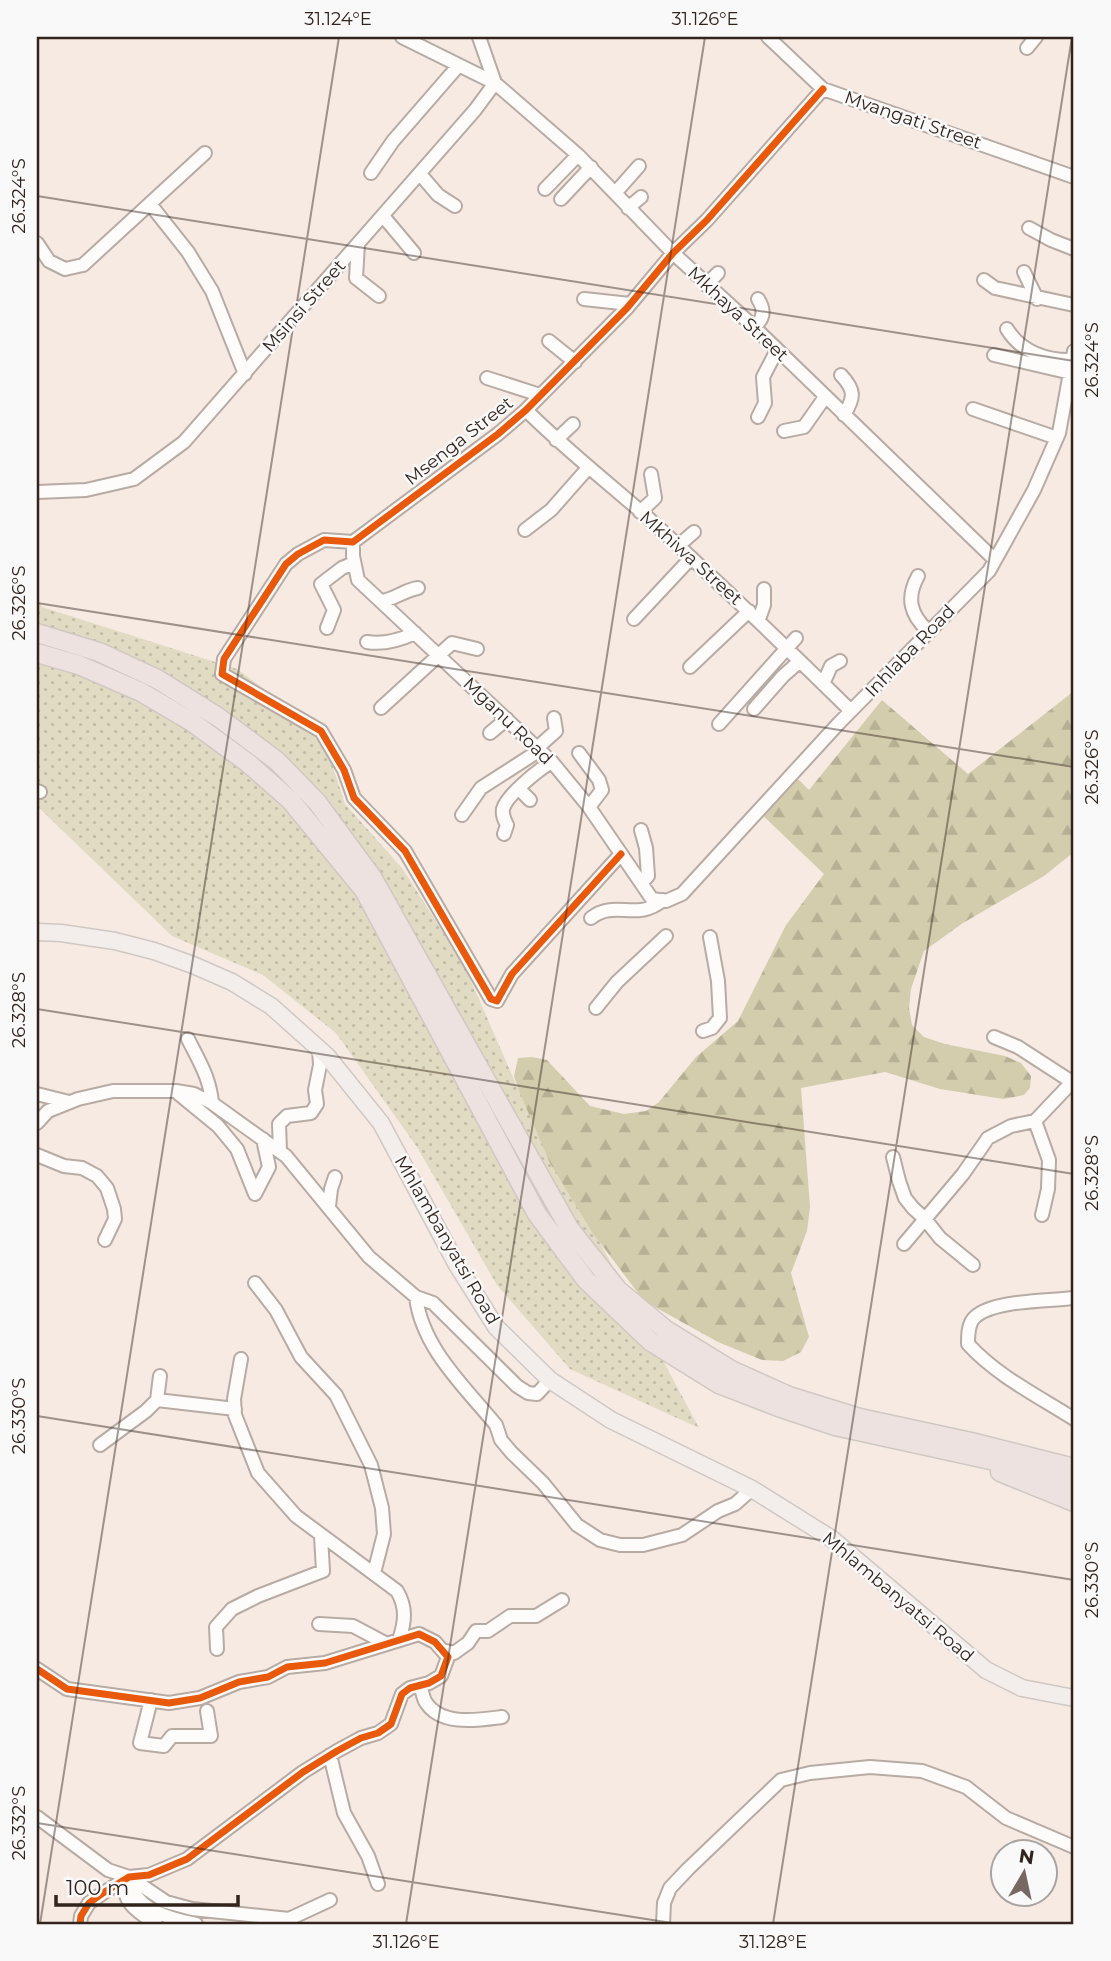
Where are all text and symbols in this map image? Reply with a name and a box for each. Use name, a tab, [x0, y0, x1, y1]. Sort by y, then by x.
text: 31.124°E	[304, 8, 372, 30]
text: 31.126°E	[671, 8, 739, 30]
street label: Mvangati Street	[842, 86, 984, 154]
text: 26.324°S	[8, 158, 30, 234]
street label: Msinsi Street	[258, 255, 350, 357]
street label: Mkhaya Street	[683, 262, 793, 366]
text: 26.324°S	[1081, 322, 1103, 398]
street label: Msenga Street	[401, 392, 517, 490]
street label: Mkhiwa Street	[635, 506, 747, 610]
text: 26.326°S	[8, 565, 30, 641]
street label: Inhlaba Road	[860, 600, 960, 702]
street label: Mganu Road	[459, 673, 557, 769]
text: 26.326°S	[1081, 729, 1103, 805]
text: 26.328°S	[8, 972, 30, 1048]
text: 26.328°S	[1081, 1135, 1103, 1211]
street label: Mhlambanyatsi Road	[390, 1152, 504, 1328]
text: 26.330°S	[8, 1378, 30, 1454]
street label: Mhlambanyatsi Road	[818, 1527, 978, 1667]
text: 26.330°S	[1081, 1542, 1103, 1618]
text: 26.332°S	[8, 1786, 30, 1860]
north arrow	[988, 1839, 1058, 1909]
text: N	[1017, 1844, 1036, 1869]
scale bar	[56, 1863, 238, 1907]
text: 100 m	[66, 1875, 129, 1900]
text: 31.126°E	[372, 1931, 440, 1953]
text: 31.128°E	[739, 1931, 807, 1953]

